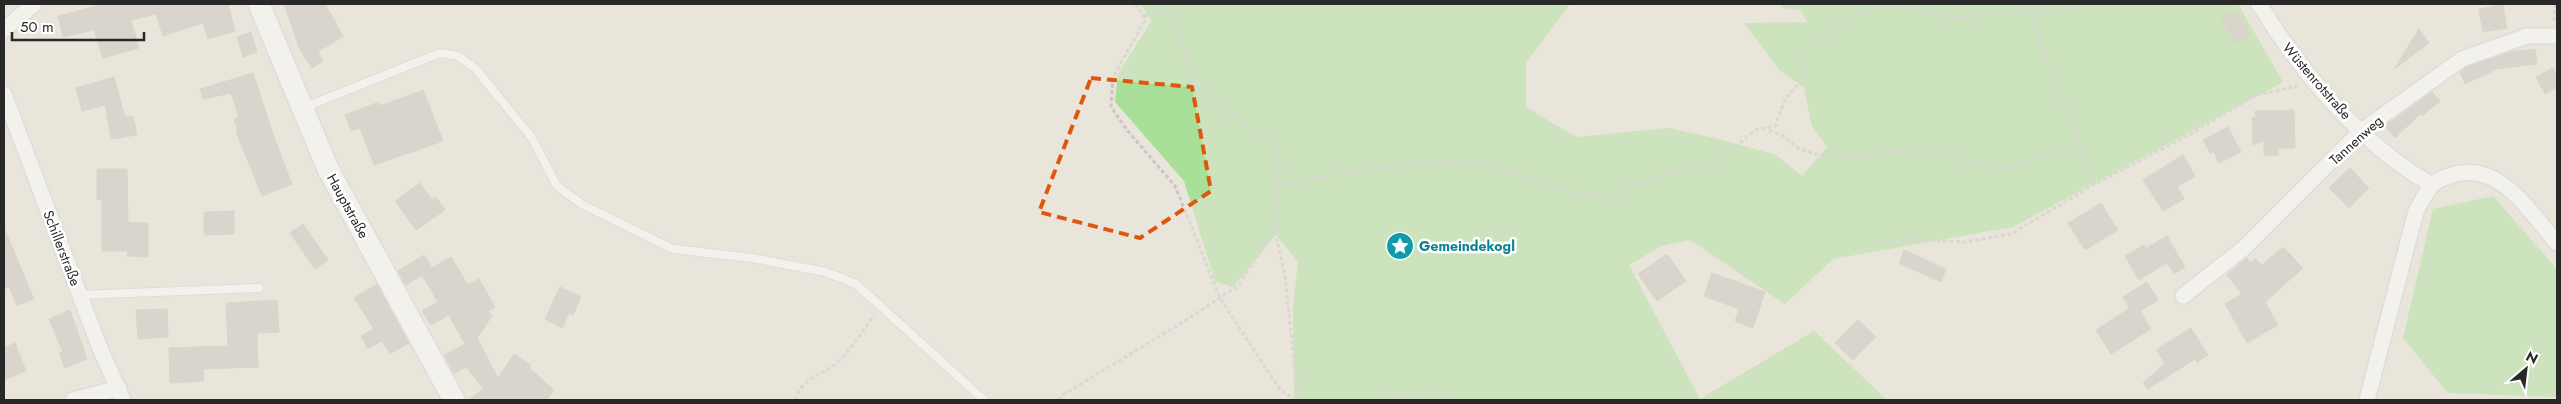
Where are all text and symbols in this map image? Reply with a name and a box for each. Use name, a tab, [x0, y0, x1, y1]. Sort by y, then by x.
scale bar	[12, 10, 145, 42]
text: 50 m	[20, 16, 54, 38]
street label: Wüstenrotstraße	[2278, 38, 2356, 124]
street label: Tannenweg	[2325, 111, 2387, 169]
street label: Hauptstraße	[322, 170, 374, 242]
street label: Schillerstraße	[38, 207, 86, 289]
place icon: Gemeindekogl	[1385, 231, 1415, 261]
place label: Gemeindekogl	[1419, 236, 1515, 256]
north arrow	[2501, 344, 2551, 394]
text: N	[2522, 346, 2542, 369]

